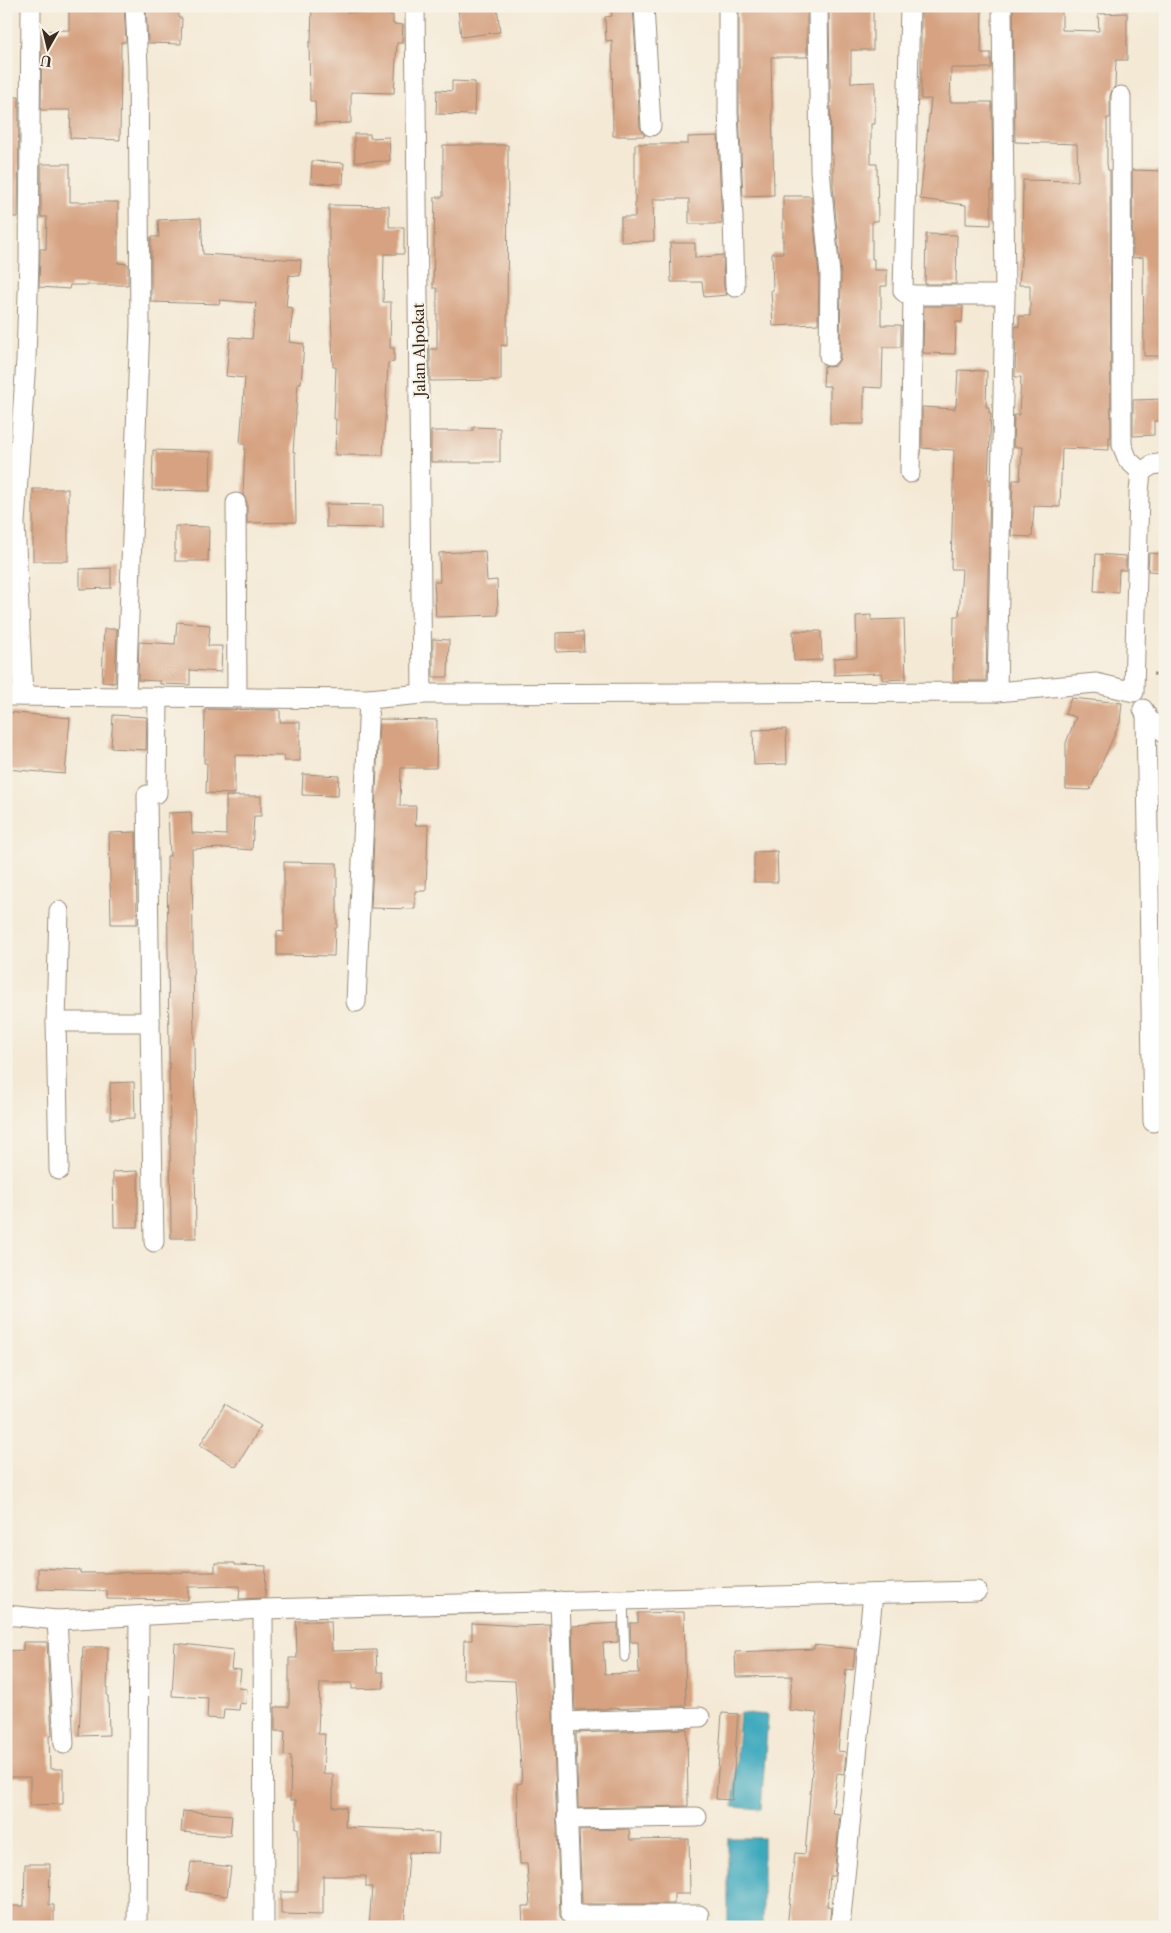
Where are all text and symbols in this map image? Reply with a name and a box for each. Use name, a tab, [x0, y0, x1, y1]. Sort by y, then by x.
north arrow	[22, 22, 72, 72]
text: U	[39, 51, 53, 71]
street label: Jalan Alpokat	[409, 302, 429, 399]

